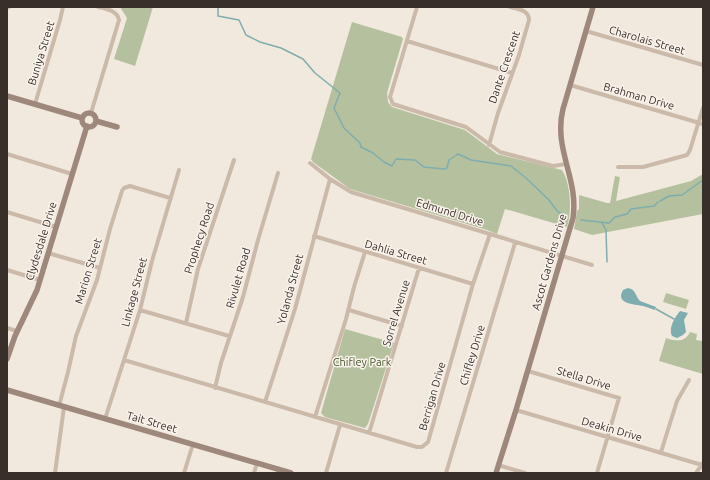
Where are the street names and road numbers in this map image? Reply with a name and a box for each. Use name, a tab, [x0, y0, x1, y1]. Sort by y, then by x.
street label: Buniya Street	[26, 19, 57, 86]
street label: Charolais Street	[608, 23, 687, 57]
street label: Dante Crescent	[486, 28, 522, 105]
street label: Brahman Drive	[602, 80, 676, 112]
street label: Edmund Drive	[415, 196, 485, 228]
street label: Clydesdale Drive	[23, 200, 59, 282]
street label: Prophecy Road	[182, 201, 216, 275]
street label: Ascot Gardens Drive	[530, 212, 568, 312]
street label: Marion Street	[72, 236, 104, 305]
street label: Dahlia Street	[364, 237, 429, 267]
street label: Rivulet Road	[224, 246, 252, 310]
street label: Yolanda Street	[275, 252, 305, 326]
street label: Linkage Street	[119, 255, 149, 328]
street label: Sorrel Avenue	[380, 278, 412, 348]
street label: Chifley Drive	[457, 323, 487, 387]
street label: Berrigan Drive	[416, 360, 448, 432]
street label: Stella Drive	[555, 364, 613, 392]
street label: Tait Street	[126, 409, 179, 435]
street label: Deakin Drive	[580, 415, 644, 443]

